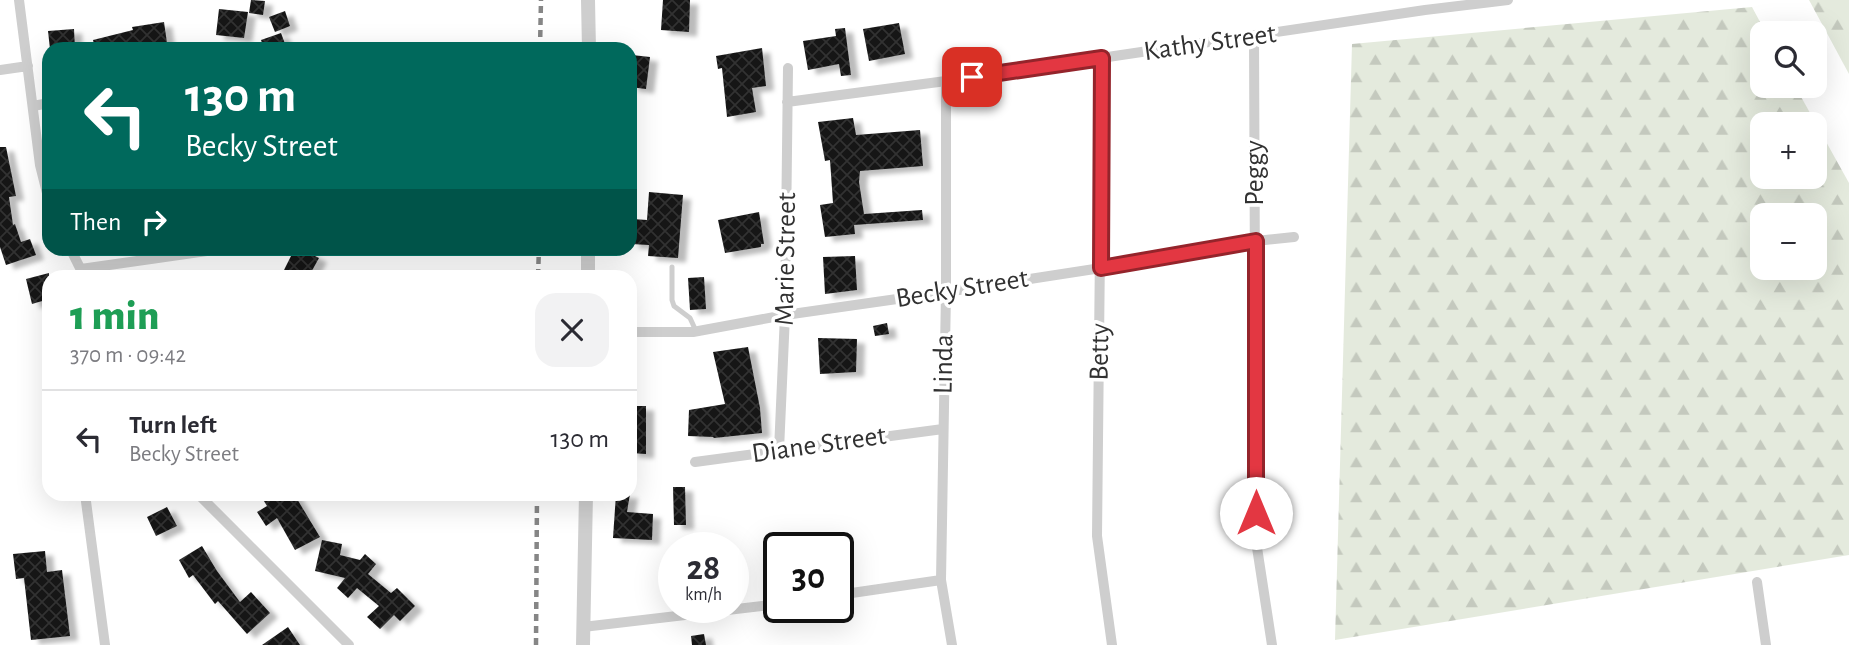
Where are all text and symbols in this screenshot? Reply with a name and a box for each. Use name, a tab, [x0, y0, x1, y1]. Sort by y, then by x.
street label: Kathy Street	[1142, 20, 1278, 66]
map controls	[1750, 21, 1827, 280]
button: search	[1750, 21, 1827, 98]
pin	[942, 47, 1002, 107]
icon: arrive	[953, 58, 991, 96]
icon: left	[70, 70, 161, 161]
text: 130 m	[185, 72, 296, 121]
button: +	[1750, 112, 1827, 189]
text: Becky Street	[185, 130, 338, 162]
street label: Peggy	[1241, 140, 1269, 206]
street label: Marie Street	[771, 192, 801, 326]
icon: right	[135, 203, 173, 241]
button: −	[1750, 203, 1827, 280]
text: Then	[70, 209, 121, 235]
street label: Becky Street	[894, 265, 1030, 313]
button: close	[535, 293, 609, 367]
text: 1 min	[70, 295, 159, 337]
street label: Betty	[1086, 323, 1115, 381]
street label: Linda	[929, 334, 959, 394]
text: 370 m · 09:42	[70, 344, 186, 367]
text: Turn left	[129, 412, 217, 438]
icon: left	[70, 420, 108, 458]
street label: Diane Street	[750, 422, 888, 468]
text: 130 m	[551, 426, 609, 452]
text: Becky Street	[129, 443, 239, 466]
position arrow	[1219, 476, 1293, 550]
speed limit sign: 30	[763, 532, 854, 623]
text: 28	[687, 551, 720, 586]
text: km/h	[685, 586, 722, 604]

